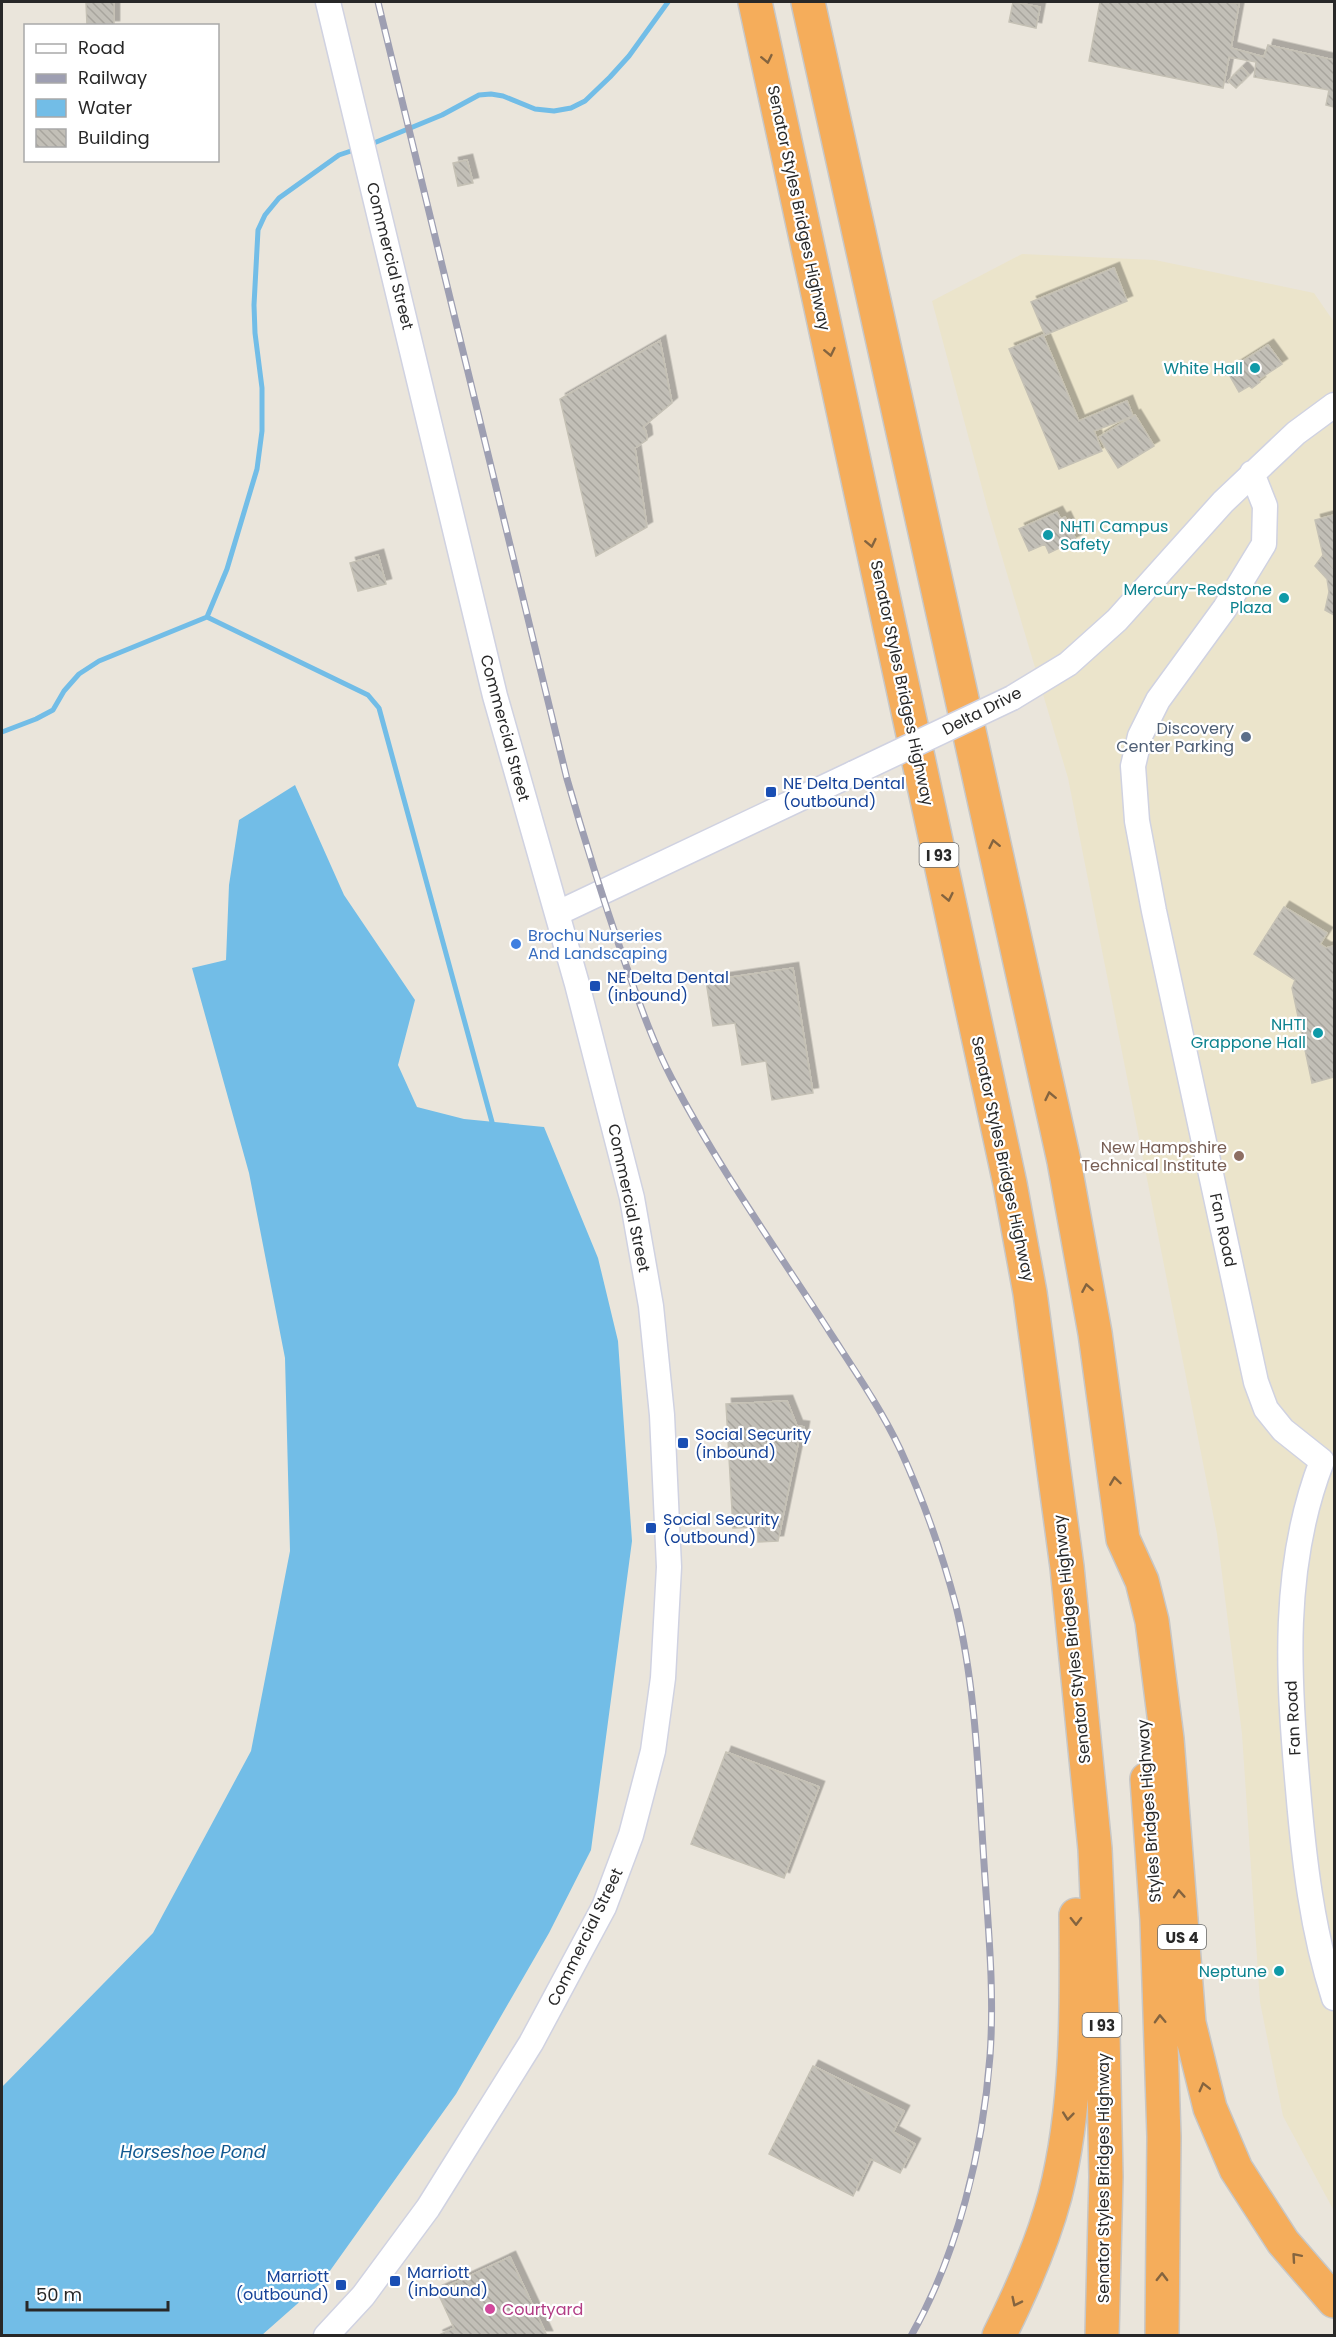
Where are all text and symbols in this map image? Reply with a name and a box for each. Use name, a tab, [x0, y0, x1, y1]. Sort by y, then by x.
legend	[24, 24, 219, 162]
text: Road	[78, 35, 125, 60]
one-way arrow	[760, 53, 773, 63]
text: Railway	[78, 65, 147, 90]
street label: Senator Styles Bridges Highway	[762, 83, 836, 333]
text: Water	[78, 95, 132, 120]
text: Building	[78, 125, 150, 150]
street label: Commercial Street	[361, 180, 419, 332]
one-way arrow	[823, 347, 836, 357]
place label: White Hall	[1163, 357, 1243, 380]
marker: White Hall	[1248, 361, 1262, 375]
place label: NHTI Campus Safety	[1060, 515, 1168, 556]
marker: NHTI Campus Safety	[1041, 528, 1055, 542]
one-way arrow	[864, 537, 877, 547]
street label: Senator Styles Bridges Highway	[865, 558, 939, 808]
place label: Mercury-Redstone Plaza	[1124, 578, 1272, 619]
marker: Mercury-Redstone Plaza	[1277, 591, 1291, 605]
street label: Commercial Street	[474, 652, 536, 804]
street label: Delta Drive	[938, 681, 1026, 741]
place label: Discovery Center Parking	[1116, 717, 1234, 758]
marker: Discovery Center Parking	[1239, 730, 1253, 744]
place label: NE Delta Dental (outbound)	[783, 772, 905, 813]
marker: NE Delta Dental (outbound)	[764, 785, 778, 799]
one-way arrow	[988, 840, 1001, 850]
road number: I 93	[920, 843, 958, 867]
one-way arrow	[941, 892, 954, 902]
place label: Brochu Nurseries And Landscaping	[528, 924, 668, 965]
marker: Brochu Nurseries And Landscaping	[509, 937, 523, 951]
place label: NE Delta Dental (inbound)	[607, 966, 729, 1007]
marker: NE Delta Dental (inbound)	[588, 979, 602, 993]
place label: NHTI Grappone Hall	[1191, 1013, 1306, 1054]
marker: NHTI Grappone Hall	[1311, 1026, 1325, 1040]
street label: Senator Styles Bridges Highway	[966, 1034, 1040, 1284]
one-way arrow	[1044, 1092, 1057, 1102]
street label: Commercial Street	[602, 1122, 656, 1274]
place label: New Hampshire Technical Institute	[1081, 1136, 1227, 1177]
marker: New Hampshire Technical Institute	[1232, 1149, 1246, 1163]
street label: Fan Road	[1204, 1191, 1242, 1269]
one-way arrow	[1081, 1283, 1094, 1293]
place label: Social Security (inbound)	[695, 1423, 811, 1464]
marker: Social Security (inbound)	[676, 1436, 690, 1450]
one-way arrow	[1109, 1476, 1122, 1485]
place label: Social Security (outbound)	[663, 1508, 779, 1549]
street label: Senator Styles Bridges Highway	[1047, 1513, 1097, 1765]
marker: Social Security (outbound)	[644, 1521, 658, 1535]
street label: Fan Road	[1280, 1680, 1306, 1756]
street label: Styles Bridges Highway	[1131, 1719, 1167, 1903]
street label: Commercial Street	[542, 1864, 628, 2010]
one-way arrow	[1172, 1890, 1185, 1899]
one-way arrow	[1070, 1916, 1082, 1925]
road number: US 4	[1158, 1925, 1206, 1949]
place label: Neptune	[1199, 1960, 1267, 1983]
marker: Neptune	[1272, 1964, 1286, 1978]
road number: I 93	[1082, 2013, 1122, 2037]
one-way arrow	[1154, 2015, 1166, 2024]
street label: Senator Styles Bridges Highway	[1092, 2053, 1115, 2303]
one-way arrow	[1199, 2082, 1212, 2092]
one-way arrow	[1062, 2111, 1075, 2120]
water label: Horseshoe Pond	[120, 2139, 267, 2164]
one-way arrow	[1292, 2253, 1303, 2264]
place label: Marriott (inbound)	[407, 2261, 488, 2302]
place label: Marriott (outbound)	[236, 2265, 329, 2306]
one-way arrow	[1156, 2273, 1168, 2282]
scale bar	[27, 2274, 168, 2312]
marker: Marriott (inbound)	[388, 2274, 402, 2288]
marker: Marriott (outbound)	[334, 2278, 348, 2292]
text: 50 m	[36, 2282, 82, 2307]
one-way arrow	[1011, 2296, 1023, 2307]
place label: Courtyard	[502, 2298, 583, 2321]
marker: Courtyard	[483, 2302, 497, 2316]

